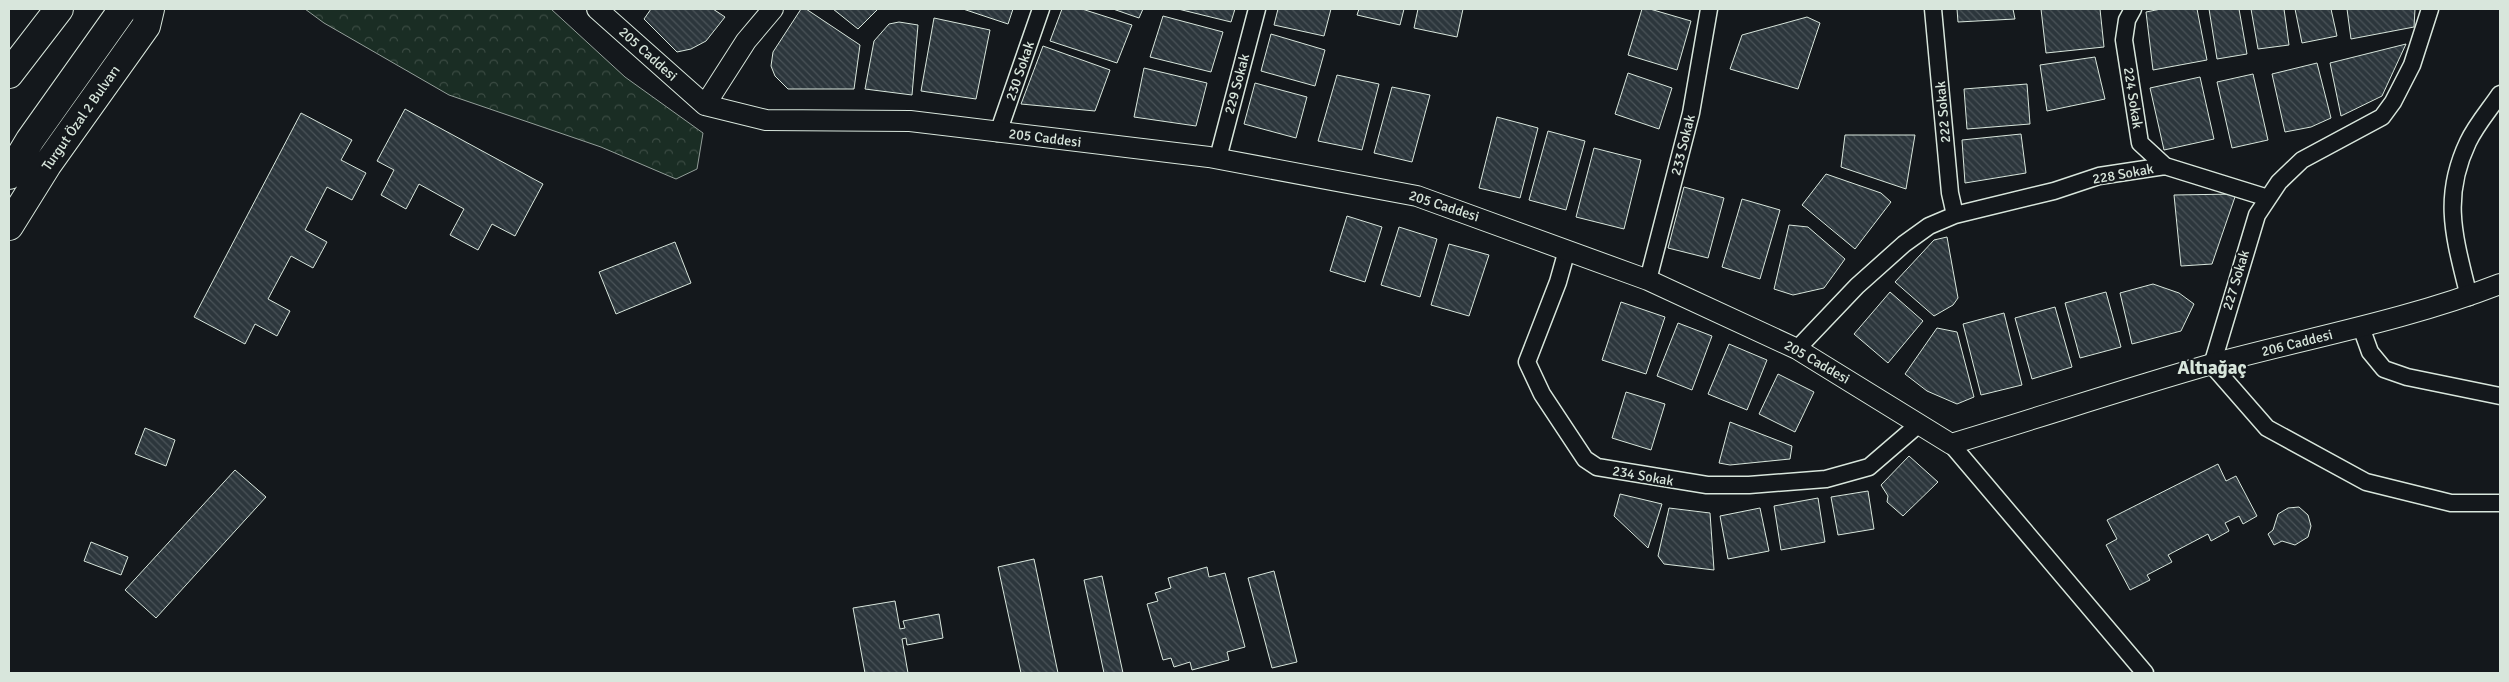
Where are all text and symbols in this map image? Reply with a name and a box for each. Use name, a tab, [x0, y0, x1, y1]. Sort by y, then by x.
street label: 205 Caddesi	[615, 23, 681, 85]
street label: 230 Sokak	[1002, 39, 1038, 103]
street label: 229 Sokak	[1221, 52, 1253, 116]
street label: Turgut Özal 2 Bulvarı	[38, 62, 124, 174]
street label: 224 Sokak	[2120, 66, 2146, 130]
street label: 222 Sokak	[1932, 80, 1954, 144]
street label: 233 Sokak	[1667, 113, 1699, 177]
street label: 205 Caddesi	[1008, 125, 1082, 151]
street label: 228 Sokak	[2091, 160, 2155, 188]
street label: 205 Caddesi	[1407, 187, 1481, 225]
street label: 227 Sokak	[2219, 248, 2253, 312]
street label: 206 Caddesi	[2260, 326, 2334, 360]
street label: 205 Caddesi	[1781, 336, 1853, 388]
district label: Altıağaç	[2178, 356, 2246, 380]
street label: 234 Sokak	[1611, 462, 1675, 490]

